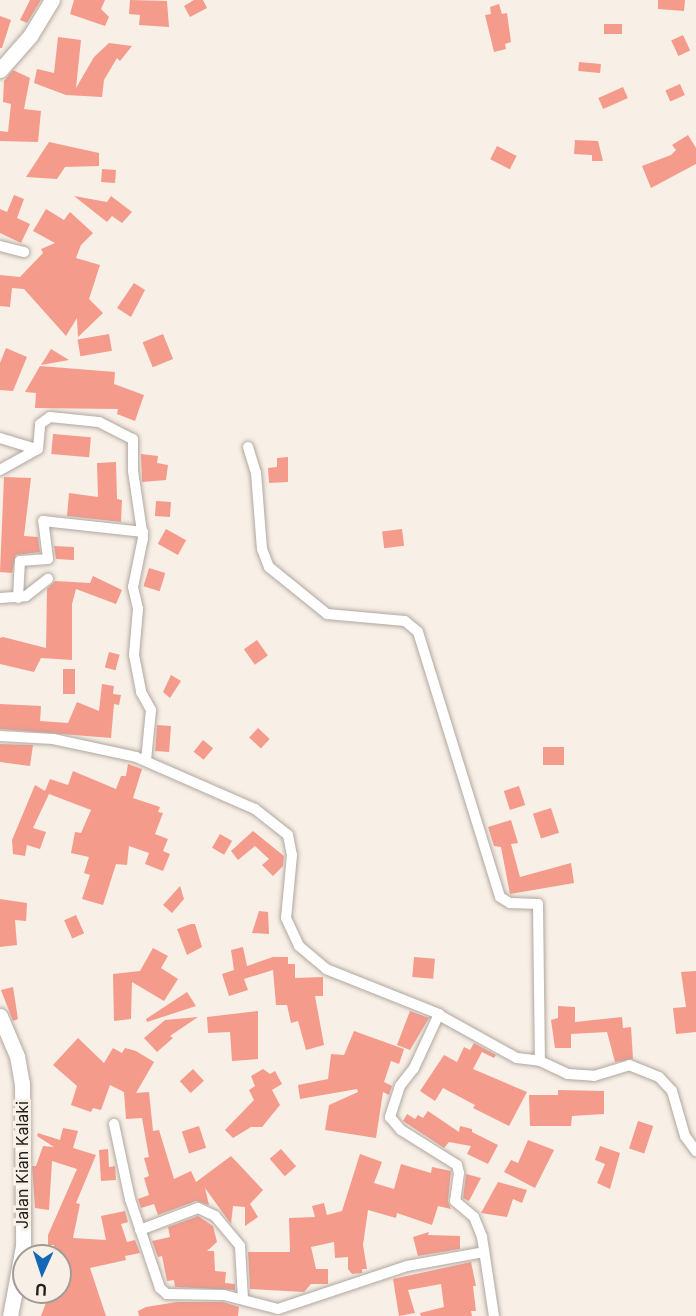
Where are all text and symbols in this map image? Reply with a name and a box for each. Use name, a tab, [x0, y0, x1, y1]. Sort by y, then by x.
street label: Jalan Kian Kalaki	[12, 1101, 32, 1229]
north arrow	[12, 1244, 72, 1304]
text: U	[35, 1280, 48, 1300]

